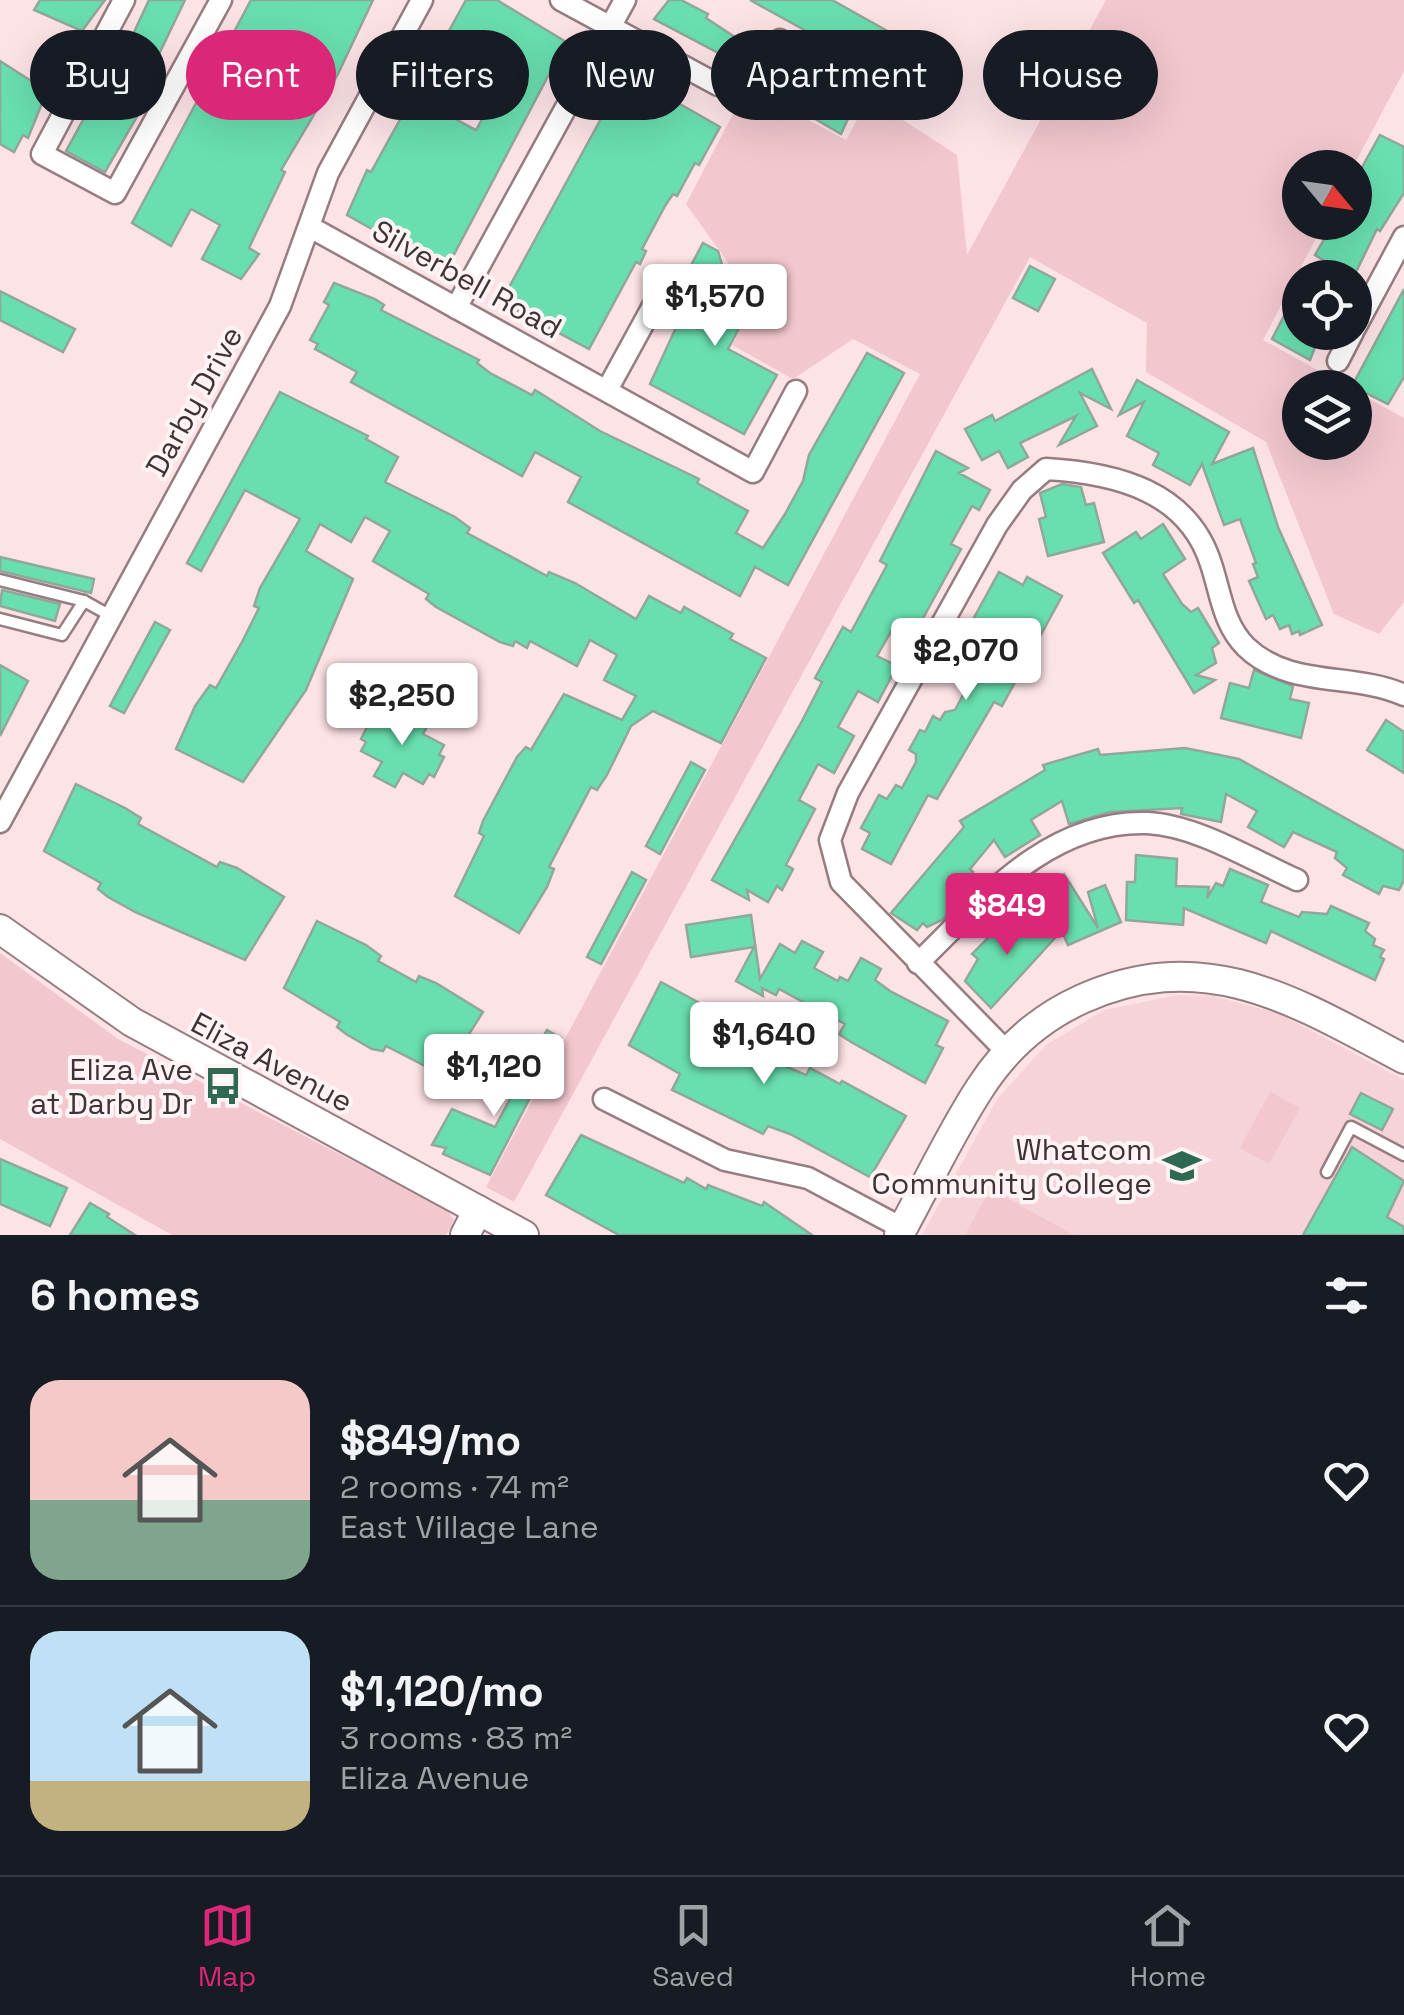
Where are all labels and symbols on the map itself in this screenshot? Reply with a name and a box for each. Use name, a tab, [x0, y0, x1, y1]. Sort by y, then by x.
north arrow	[1282, 150, 1372, 240]
street label: Silverbell Road	[365, 211, 569, 347]
pin: $1,570	[634, 264, 796, 349]
street label: Darby Drive	[137, 319, 251, 483]
pin: $2,070	[885, 618, 1047, 703]
pin: $2,250	[321, 663, 483, 748]
pin: $849	[948, 873, 1066, 958]
pin: $1,640	[683, 1002, 845, 1087]
street label: Eliza Avenue	[184, 1003, 360, 1121]
pin: $1,120	[413, 1034, 575, 1119]
place label: Eliza Ave at Darby Dr	[30, 1050, 193, 1123]
bus stop icon: Eliza Ave at Darby Dr	[202, 1065, 244, 1107]
place label: Whatcom Community College	[872, 1130, 1152, 1203]
school or university icon: Whatcom Community College	[1161, 1145, 1203, 1187]

